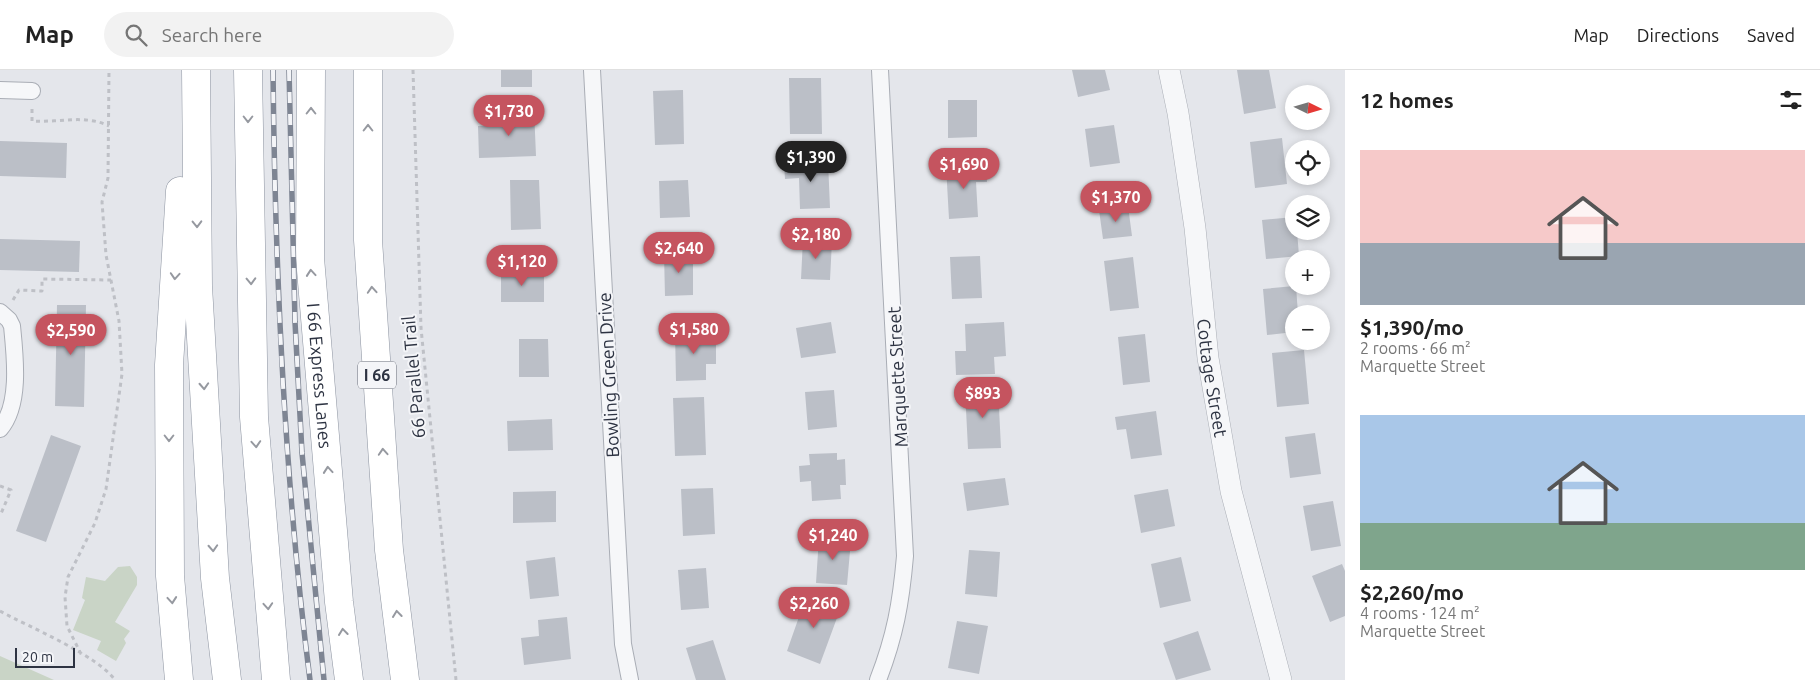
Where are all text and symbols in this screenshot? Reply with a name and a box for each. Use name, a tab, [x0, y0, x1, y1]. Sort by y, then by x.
search box	[104, 12, 454, 57]
text: Map	[25, 21, 74, 48]
icon: search	[122, 21, 150, 49]
text: Search here	[162, 24, 262, 46]
text: Map	[1573, 25, 1609, 45]
text: Directions	[1637, 25, 1719, 45]
text: Saved	[1747, 25, 1795, 45]
north arrow	[1285, 85, 1330, 130]
map controls	[1285, 85, 1330, 350]
icon: filters	[1777, 86, 1805, 114]
text: 12 homes	[1360, 88, 1454, 112]
pin: $1,730	[468, 94, 550, 137]
text: $1,730	[484, 102, 534, 120]
one-way arrow	[306, 106, 316, 114]
one-way arrow	[243, 115, 253, 123]
one-way arrow	[363, 124, 373, 132]
pin: $1,390	[770, 140, 852, 183]
button: locate	[1285, 140, 1330, 185]
text: $1,390	[786, 148, 836, 166]
pin: $1,690	[923, 148, 1005, 190]
text: $1,690	[939, 155, 989, 173]
pin: $1,370	[1075, 180, 1157, 223]
icon: home	[1538, 183, 1628, 273]
text: $1,370	[1091, 188, 1141, 206]
button: layers	[1285, 195, 1330, 240]
pin: $2,180	[775, 218, 857, 260]
one-way arrow	[192, 220, 202, 228]
text: $2,180	[791, 225, 841, 243]
pin: $2,640	[638, 232, 720, 274]
text: $2,640	[654, 239, 704, 257]
pin: $1,120	[481, 244, 563, 287]
button: +	[1285, 250, 1330, 295]
text: $1,120	[497, 252, 547, 270]
one-way arrow	[306, 269, 317, 277]
one-way arrow	[169, 272, 180, 280]
one-way arrow	[245, 277, 256, 285]
one-way arrow	[366, 286, 377, 294]
street label: Bowling Green Drive	[594, 292, 622, 458]
street label: I 66 Express Lanes	[304, 302, 336, 449]
button: −	[1285, 305, 1330, 350]
street label: Marquette Street	[883, 306, 911, 448]
pin: $1,580	[653, 312, 735, 355]
pin: $2,590	[30, 314, 112, 356]
street label: 66 Parallel Trail	[398, 315, 428, 439]
text: $1,390/mo	[1360, 315, 1464, 339]
street label: Cottage Street	[1194, 318, 1231, 439]
text: $1,580	[669, 320, 719, 338]
text: $2,590	[46, 321, 96, 339]
text: 2 rooms · 66 m²	[1360, 339, 1471, 357]
text: Marquette Street	[1360, 357, 1485, 375]
road number: I 66	[358, 362, 396, 388]
pin: $893	[953, 376, 1013, 419]
one-way arrow	[198, 382, 209, 390]
text: $893	[965, 384, 1001, 402]
one-way arrow	[164, 434, 174, 442]
one-way arrow	[250, 440, 261, 448]
one-way arrow	[377, 448, 388, 456]
icon: home	[1538, 448, 1628, 538]
one-way arrow	[323, 466, 334, 474]
pin: $1,240	[792, 518, 874, 561]
text: $1,240	[808, 526, 858, 544]
one-way arrow	[208, 545, 219, 553]
text: $2,260/mo	[1360, 580, 1464, 604]
pin: $2,260	[773, 586, 855, 629]
text: $2,260	[789, 594, 839, 612]
one-way arrow	[166, 597, 177, 605]
one-way arrow	[263, 602, 274, 610]
text: 4 rooms · 124 m²	[1360, 604, 1480, 622]
one-way arrow	[392, 610, 403, 618]
text: Marquette Street	[1360, 622, 1485, 640]
one-way arrow	[338, 627, 349, 635]
scale bar	[15, 645, 75, 668]
text: 20 m	[22, 649, 53, 665]

